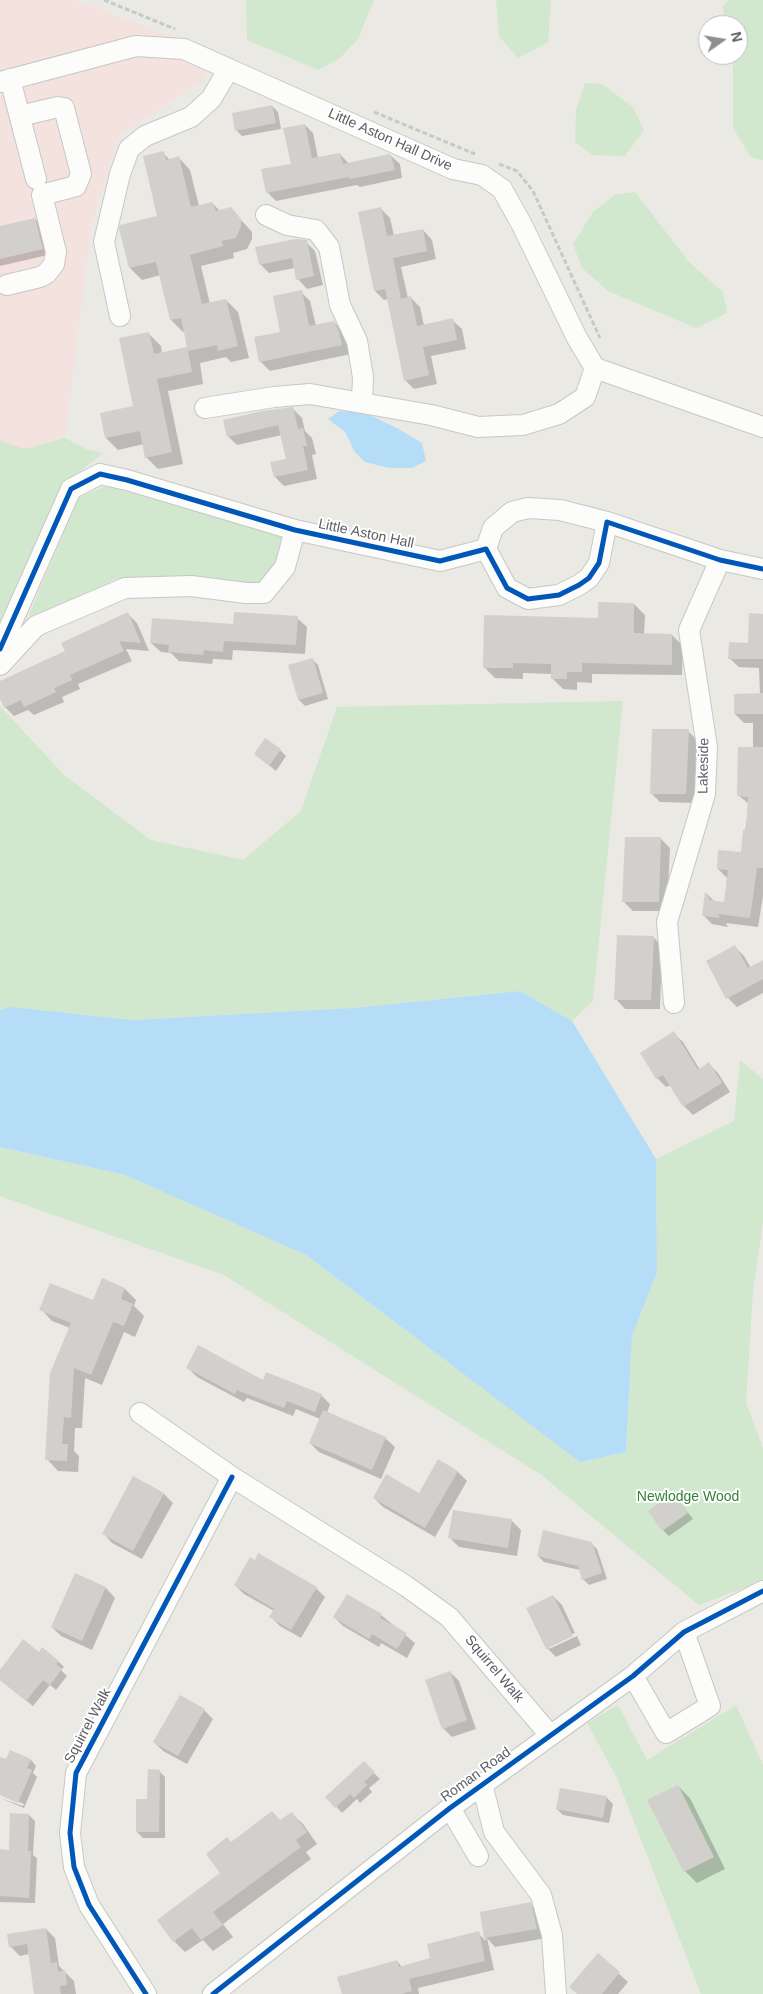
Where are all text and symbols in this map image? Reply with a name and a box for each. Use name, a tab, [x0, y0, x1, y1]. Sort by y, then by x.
north arrow	[698, 15, 748, 65]
text: N	[728, 30, 746, 44]
street label: Little Aston Hall Drive	[325, 105, 455, 175]
street label: Little Aston Hall	[317, 516, 415, 552]
street label: Lakeside	[695, 738, 713, 794]
park label: Newlodge Wood	[637, 1489, 739, 1505]
street label: Squirrel Walk	[461, 1632, 527, 1706]
street label: Squirrel Walk	[61, 1686, 115, 1766]
street label: Roman Road	[438, 1744, 514, 1806]

